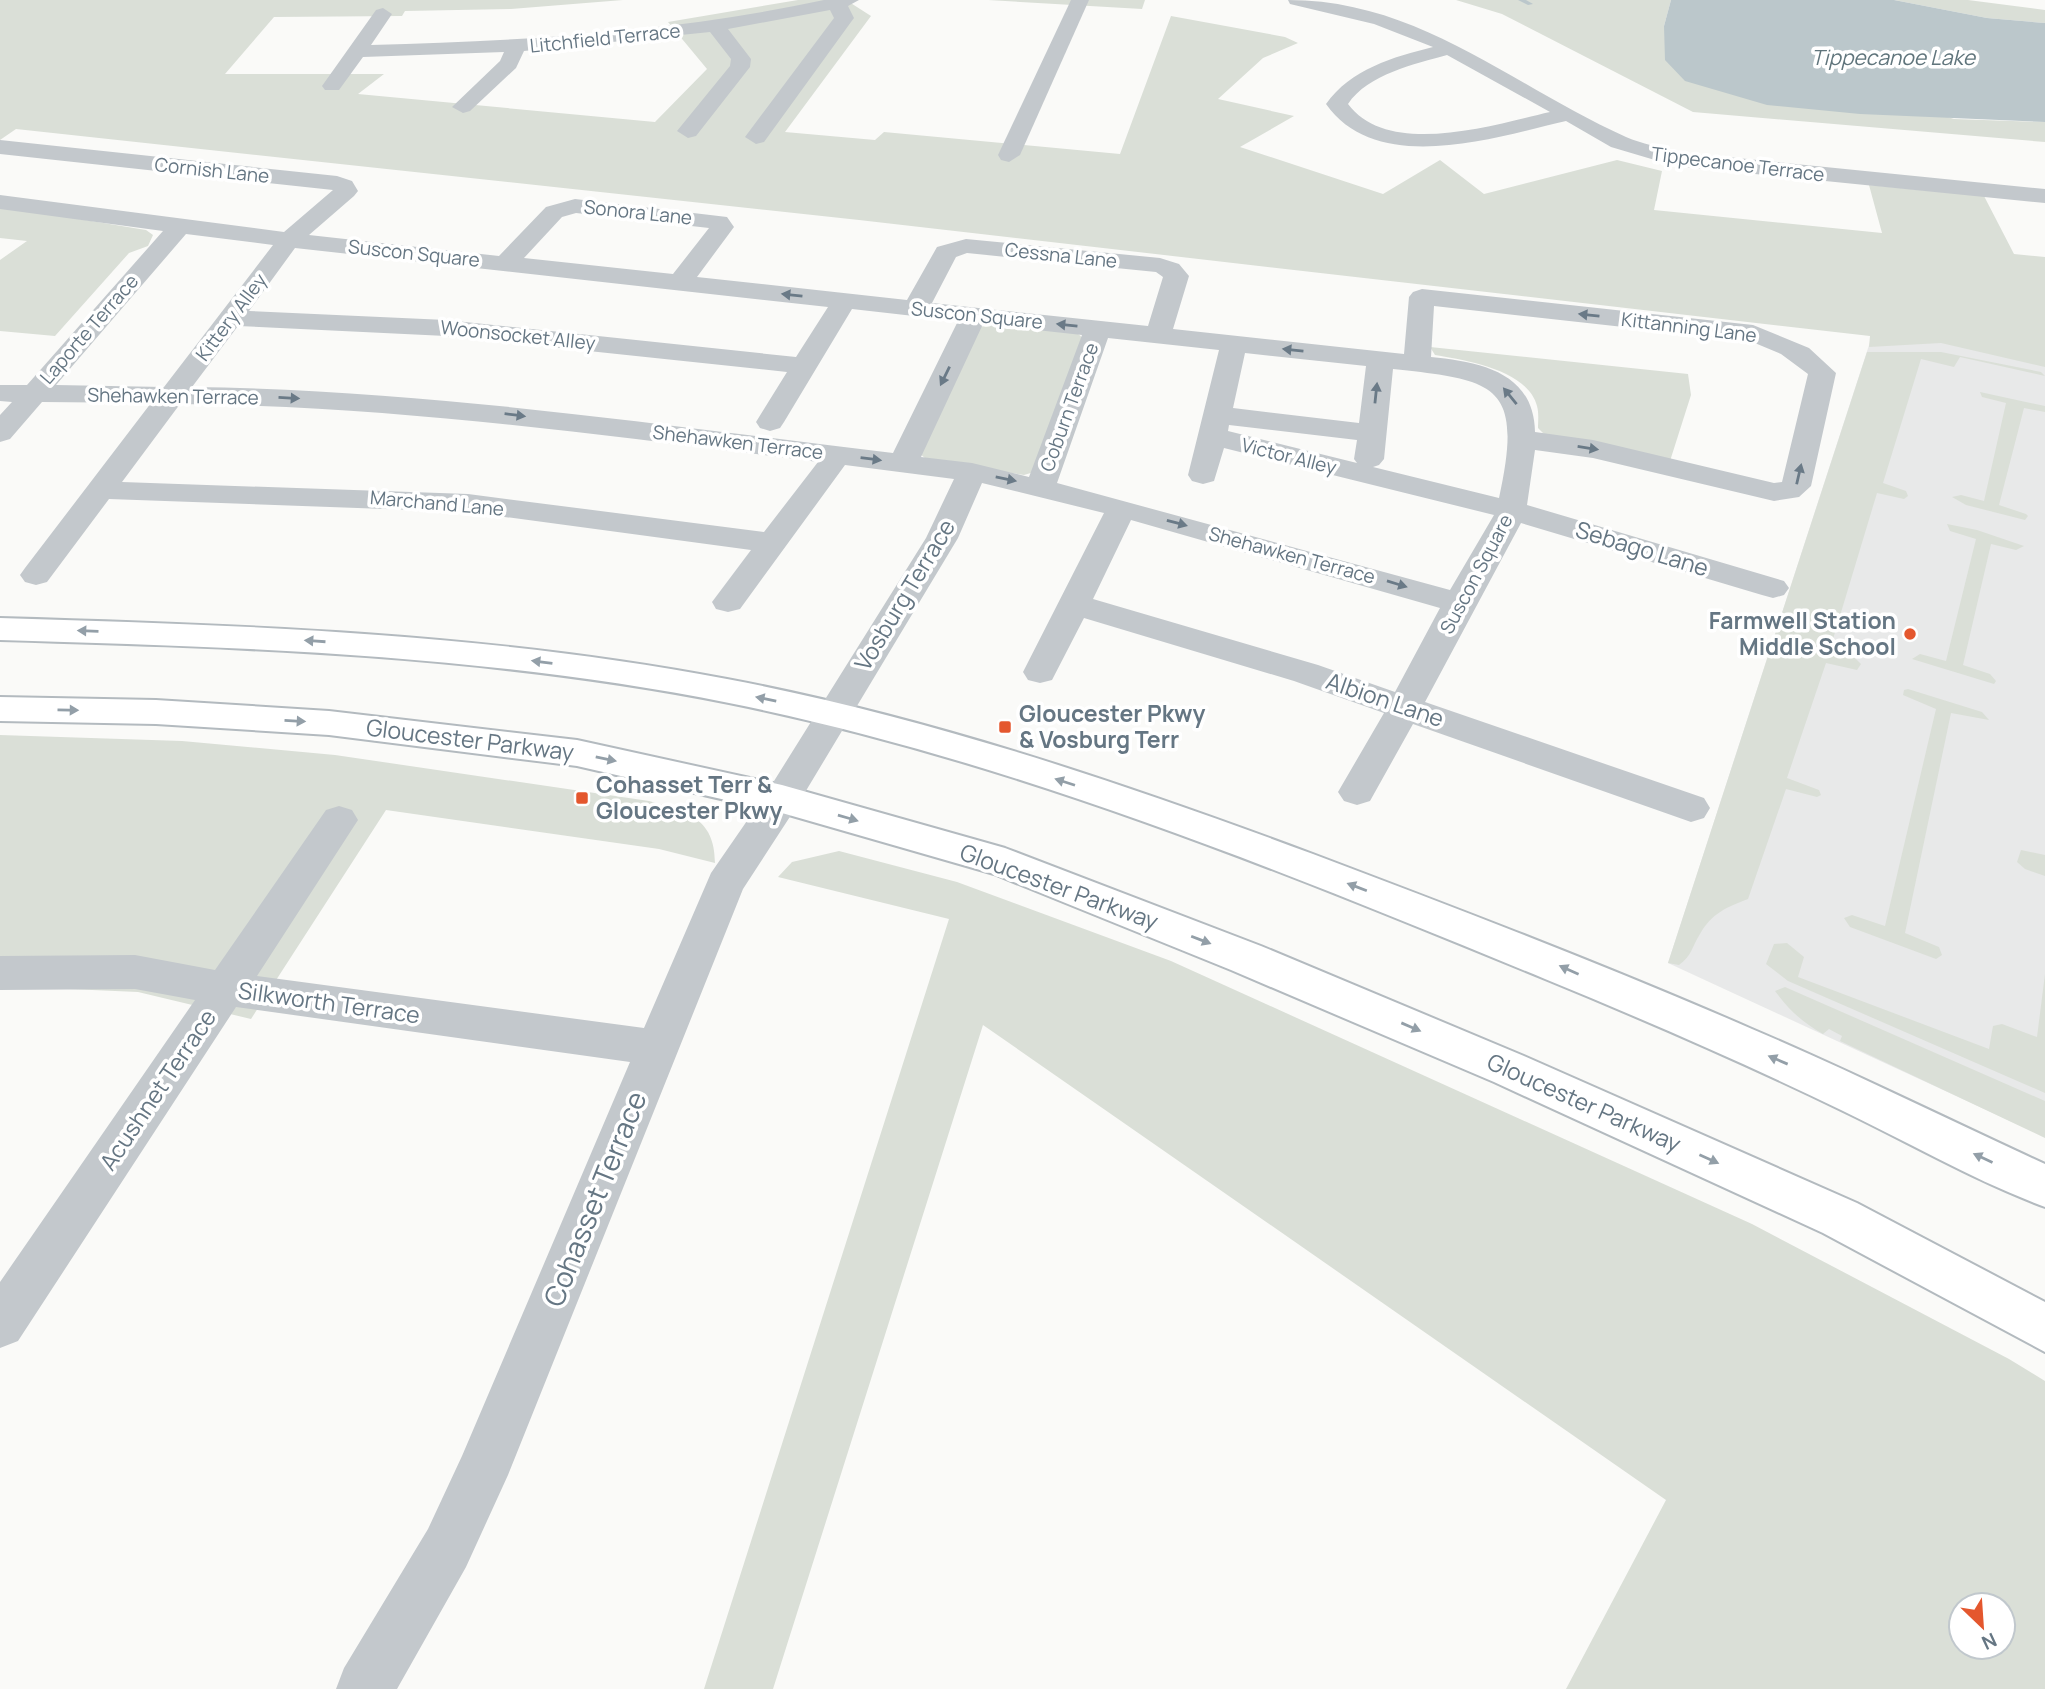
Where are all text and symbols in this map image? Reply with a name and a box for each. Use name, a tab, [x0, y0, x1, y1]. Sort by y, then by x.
street label: Litchfield Terrace	[528, 17, 682, 59]
water label: Tippecanoe Lake	[1811, 43, 1977, 71]
street label: Tippecanoe Terrace	[1650, 141, 1826, 187]
street label: Cornish Lane	[153, 151, 271, 189]
street label: Sonora Lane	[583, 193, 693, 231]
street label: Suscon Square	[347, 233, 481, 273]
street label: Cessna Lane	[1004, 236, 1118, 274]
street label: Laporte Terrace	[34, 268, 144, 390]
street label: Kittery Alley	[190, 268, 272, 366]
one-way arrow	[780, 289, 802, 300]
street label: Suscon Square	[910, 295, 1044, 335]
street label: Kittanning Lane	[1620, 306, 1758, 348]
one-way arrow	[1577, 310, 1599, 321]
street label: Woonsocket Alley	[439, 314, 597, 356]
one-way arrow	[1055, 319, 1077, 330]
street label: Coburn Terrace	[1034, 339, 1104, 475]
one-way arrow	[1281, 344, 1303, 355]
one-way arrow	[939, 366, 951, 386]
street label: Shehawken Terrace	[87, 382, 259, 410]
one-way arrow	[1371, 382, 1382, 404]
one-way arrow	[1503, 388, 1518, 406]
one-way arrow	[278, 393, 300, 404]
one-way arrow	[505, 410, 527, 421]
street label: Shehawken Terrace	[651, 419, 825, 465]
street label: Victor Alley	[1239, 432, 1339, 480]
one-way arrow	[1577, 443, 1599, 454]
one-way arrow	[860, 453, 882, 464]
one-way arrow	[1794, 463, 1805, 485]
one-way arrow	[995, 474, 1017, 485]
street label: Marchand Lane	[369, 484, 505, 522]
street label: Suscon Square	[1434, 510, 1518, 638]
street label: Vosburg Terrace	[846, 513, 962, 676]
street label: Sebago Lane	[1572, 513, 1713, 583]
one-way arrow	[1167, 518, 1189, 529]
street label: Shehawken Terrace	[1206, 520, 1378, 590]
one-way arrow	[1386, 579, 1407, 590]
place label: Farmwell Station Middle School	[1709, 604, 1896, 662]
one-way arrow	[77, 625, 99, 637]
marker: Farmwell Station Middle School	[1902, 626, 1918, 642]
one-way arrow	[304, 635, 326, 646]
one-way arrow	[530, 656, 552, 667]
street label: Albion Lane	[1322, 664, 1448, 734]
one-way arrow	[755, 694, 777, 705]
place label: Gloucester Pkwy & Vosburg Terr	[1019, 697, 1205, 755]
one-way arrow	[57, 705, 79, 716]
street label: Gloucester Parkway	[365, 710, 576, 768]
one-way arrow	[285, 715, 307, 726]
marker: Gloucester Pkwy & Vosburg Terr	[997, 719, 1013, 735]
one-way arrow	[595, 754, 617, 765]
place label: Cohasset Terr & Gloucester Pkwy	[596, 768, 782, 826]
one-way arrow	[1054, 776, 1075, 786]
marker: Cohasset Terr & Gloucester Pkwy	[574, 790, 590, 806]
one-way arrow	[837, 813, 859, 824]
street label: Gloucester Parkway	[956, 835, 1163, 937]
one-way arrow	[1346, 882, 1367, 893]
one-way arrow	[1191, 935, 1212, 946]
one-way arrow	[1558, 965, 1579, 976]
street label: Silkworth Terrace	[236, 973, 422, 1031]
street label: Acushnet Terrace	[91, 1003, 223, 1176]
one-way arrow	[1401, 1022, 1422, 1033]
street label: Gloucester Parkway	[1482, 1045, 1686, 1159]
one-way arrow	[1767, 1054, 1788, 1065]
street label: Cohasset Terrace	[534, 1085, 655, 1312]
one-way arrow	[1973, 1152, 1993, 1163]
one-way arrow	[1699, 1153, 1719, 1165]
north arrow	[1947, 1591, 2017, 1661]
text: N	[1978, 1627, 2001, 1656]

